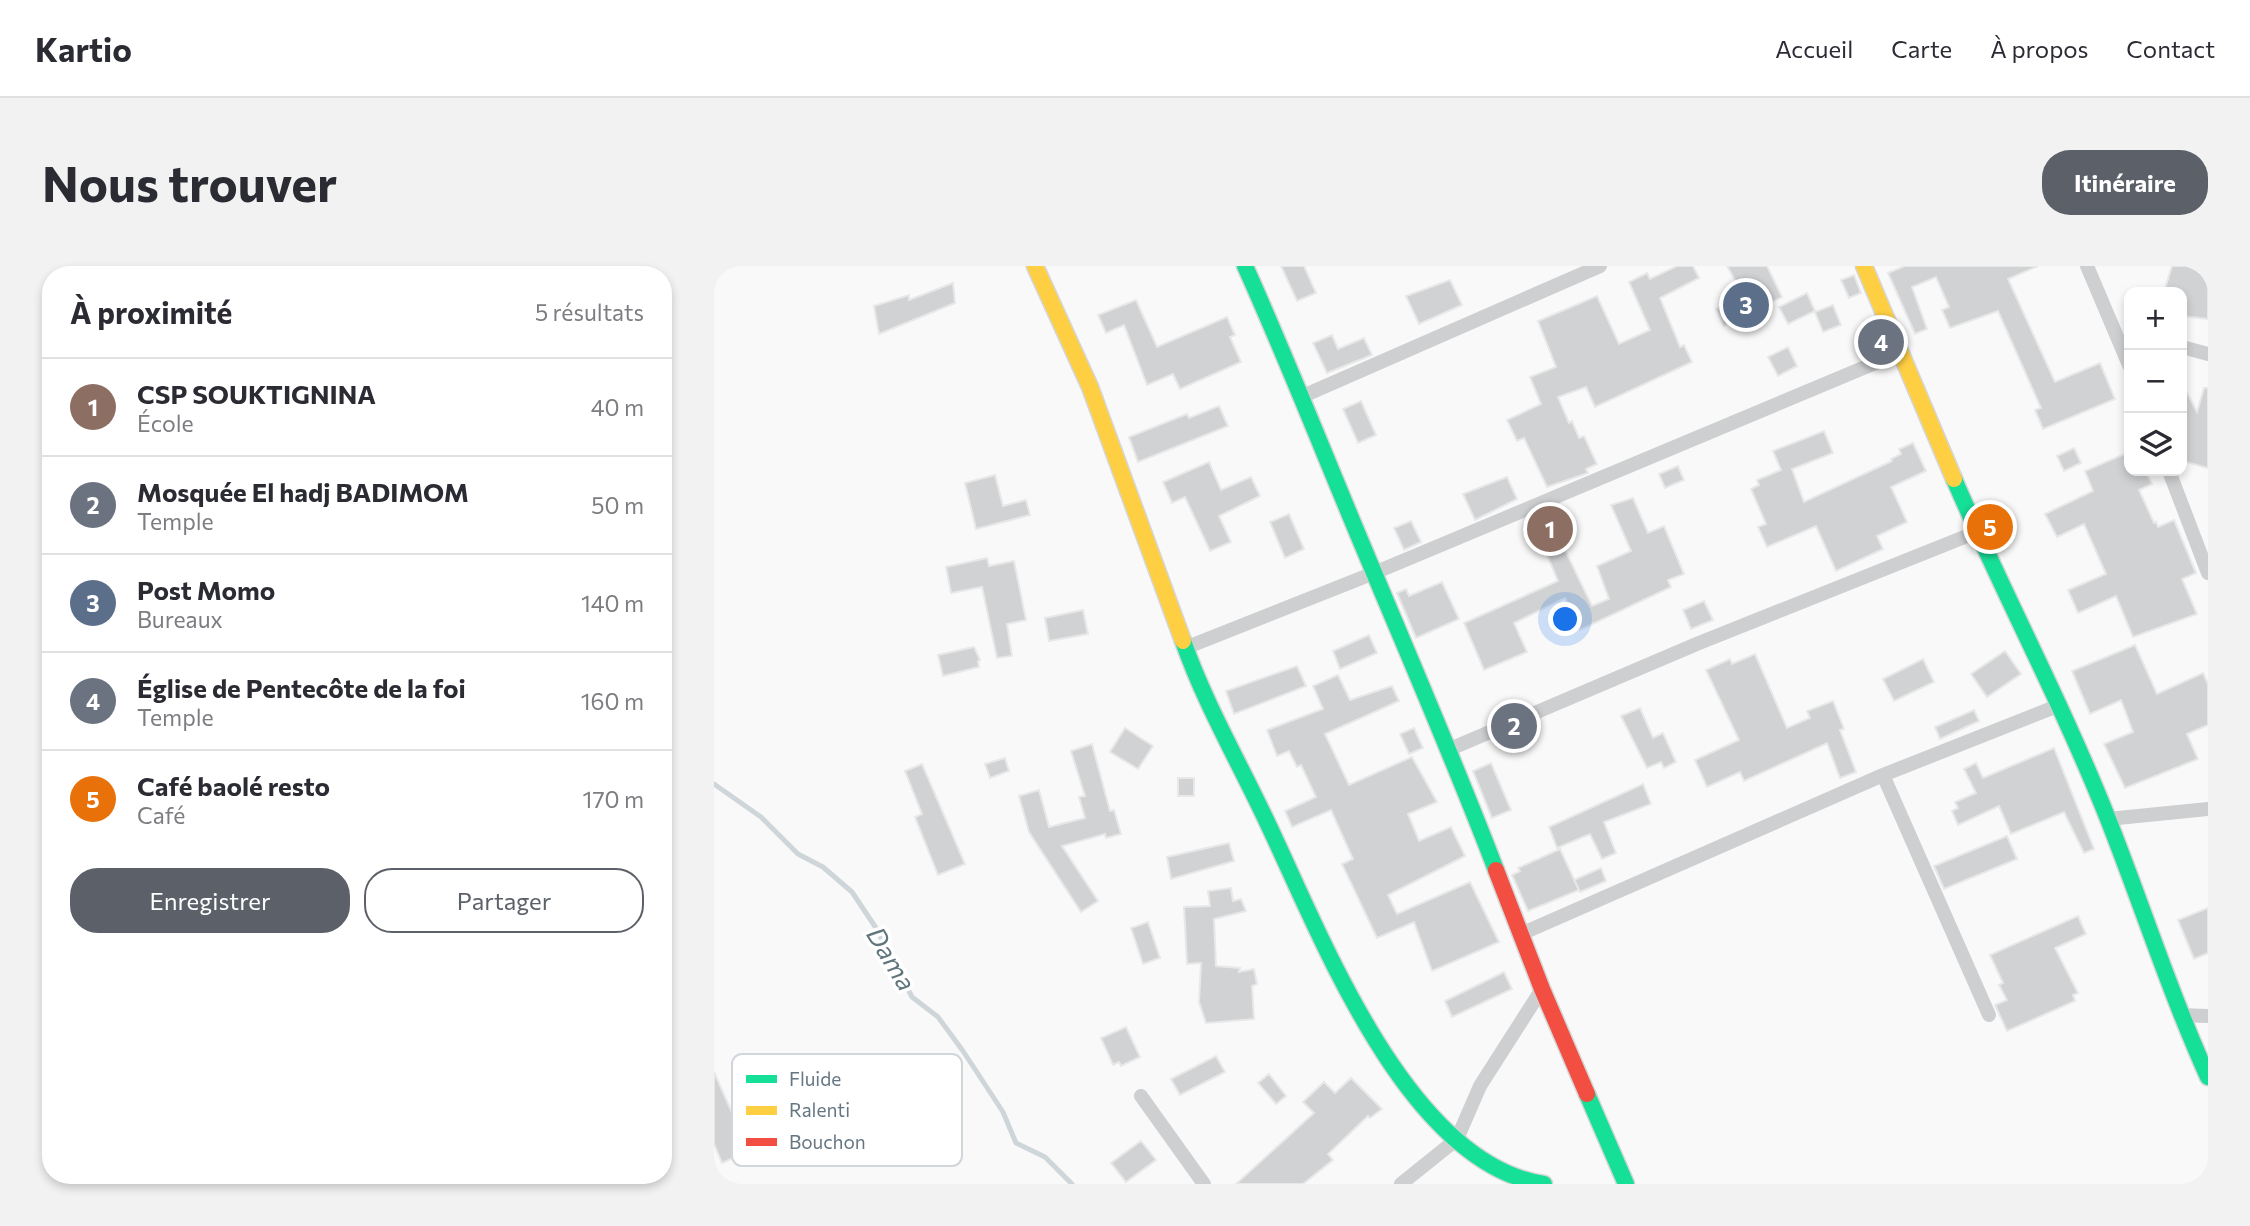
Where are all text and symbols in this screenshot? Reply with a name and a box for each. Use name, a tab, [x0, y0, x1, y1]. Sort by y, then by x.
text: Kartio	[35, 28, 132, 69]
text: Accueil	[1775, 34, 1853, 63]
text: Carte	[1891, 34, 1952, 63]
text: À propos	[1990, 34, 2088, 63]
text: Contact	[2126, 34, 2215, 63]
button: Itinéraire	[2042, 150, 2208, 215]
text: Nous trouver	[42, 152, 337, 212]
pin: 3	[1723, 279, 1769, 331]
map controls	[2124, 287, 2187, 476]
button: +	[2124, 287, 2187, 350]
text: À proximité	[70, 293, 232, 330]
text: 5 résultats	[535, 298, 644, 326]
pin: 4	[1858, 316, 1904, 368]
button: −	[2124, 350, 2187, 413]
text: CSP SOUKTIGNINA	[137, 378, 376, 409]
text: 1	[88, 393, 98, 421]
text: 40 m	[591, 393, 644, 421]
text: École	[137, 409, 194, 437]
button: layers	[2124, 413, 2187, 476]
text: Mosquée El hadj BADIMOM	[137, 476, 469, 507]
text: 2	[86, 491, 100, 519]
text: 50 m	[591, 491, 644, 519]
pin: 5	[1967, 501, 2013, 553]
pin: 1	[1527, 503, 1573, 555]
text: Temple	[137, 507, 214, 535]
text: Post Momo	[137, 574, 275, 605]
text: 3	[86, 589, 100, 617]
text: 140 m	[581, 589, 644, 617]
your location	[1548, 602, 1582, 636]
text: Bureaux	[137, 605, 223, 633]
text: Église de Pentecôte de la foi	[137, 672, 466, 703]
text: 4	[86, 687, 100, 715]
text: 160 m	[581, 687, 644, 715]
pin: 2	[1491, 700, 1537, 752]
text: Temple	[137, 703, 214, 731]
text: Café baolé resto	[137, 770, 330, 801]
text: 5	[86, 785, 100, 813]
text: 170 m	[583, 785, 644, 813]
text: Café	[137, 801, 185, 829]
button: Enregistrer	[70, 868, 350, 933]
button: Partager	[364, 868, 644, 933]
water label: Dama	[861, 921, 923, 996]
legend	[732, 1054, 962, 1166]
text: Fluide	[789, 1067, 841, 1090]
text: Ralenti	[789, 1098, 850, 1121]
text: Bouchon	[789, 1130, 866, 1153]

